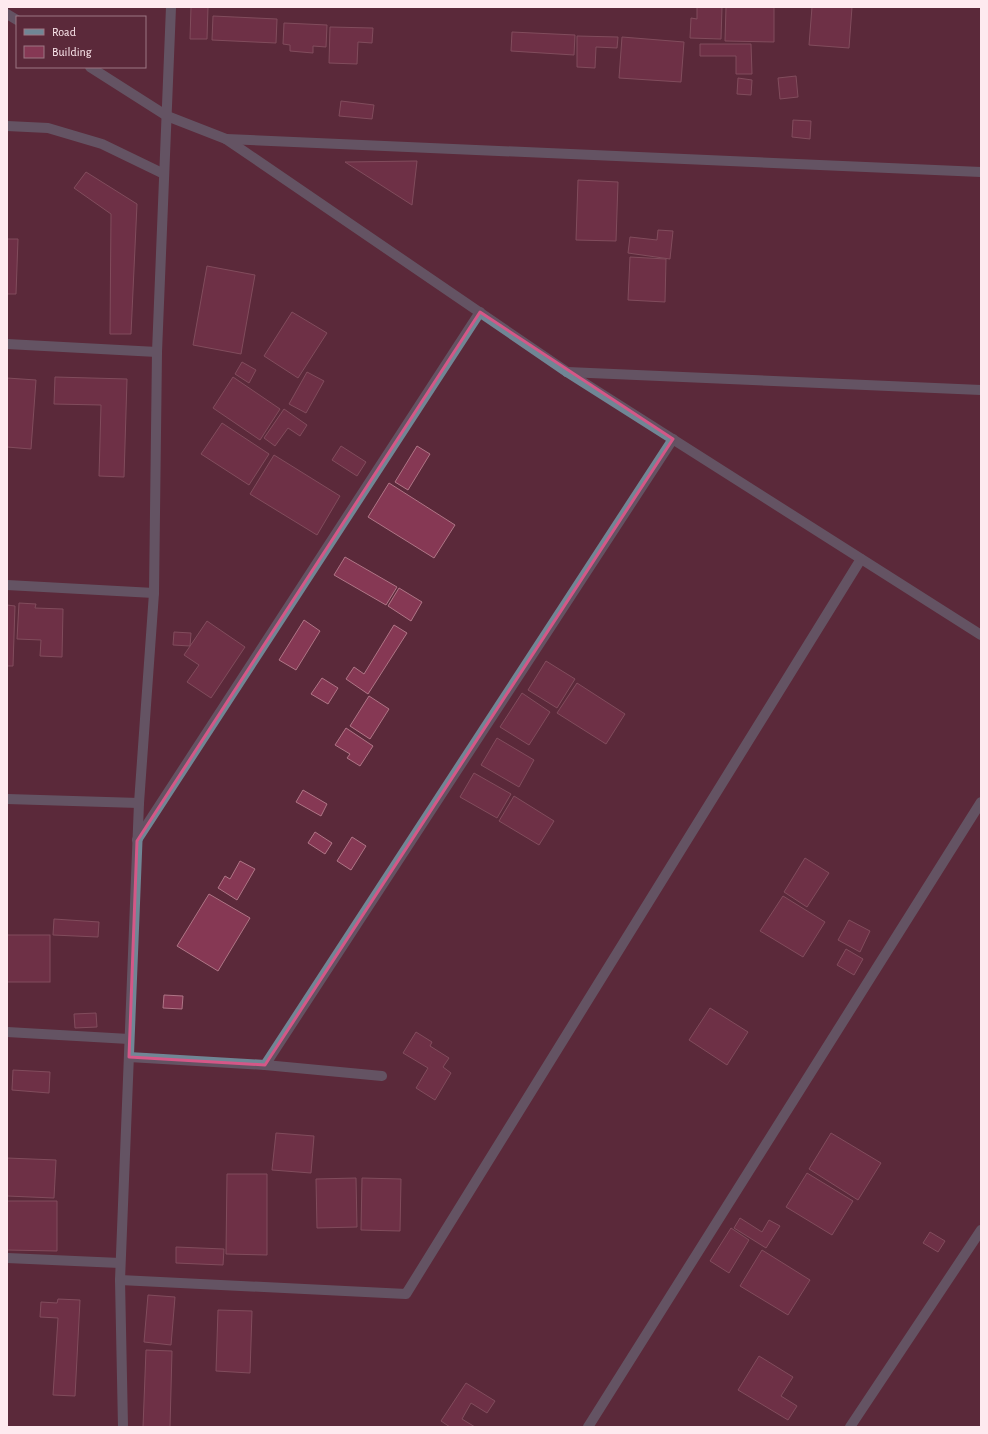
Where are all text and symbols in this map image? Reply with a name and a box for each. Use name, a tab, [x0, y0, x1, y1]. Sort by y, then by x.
legend	[16, 16, 146, 68]
text: Road	[52, 26, 76, 38]
text: Building	[52, 46, 92, 58]

